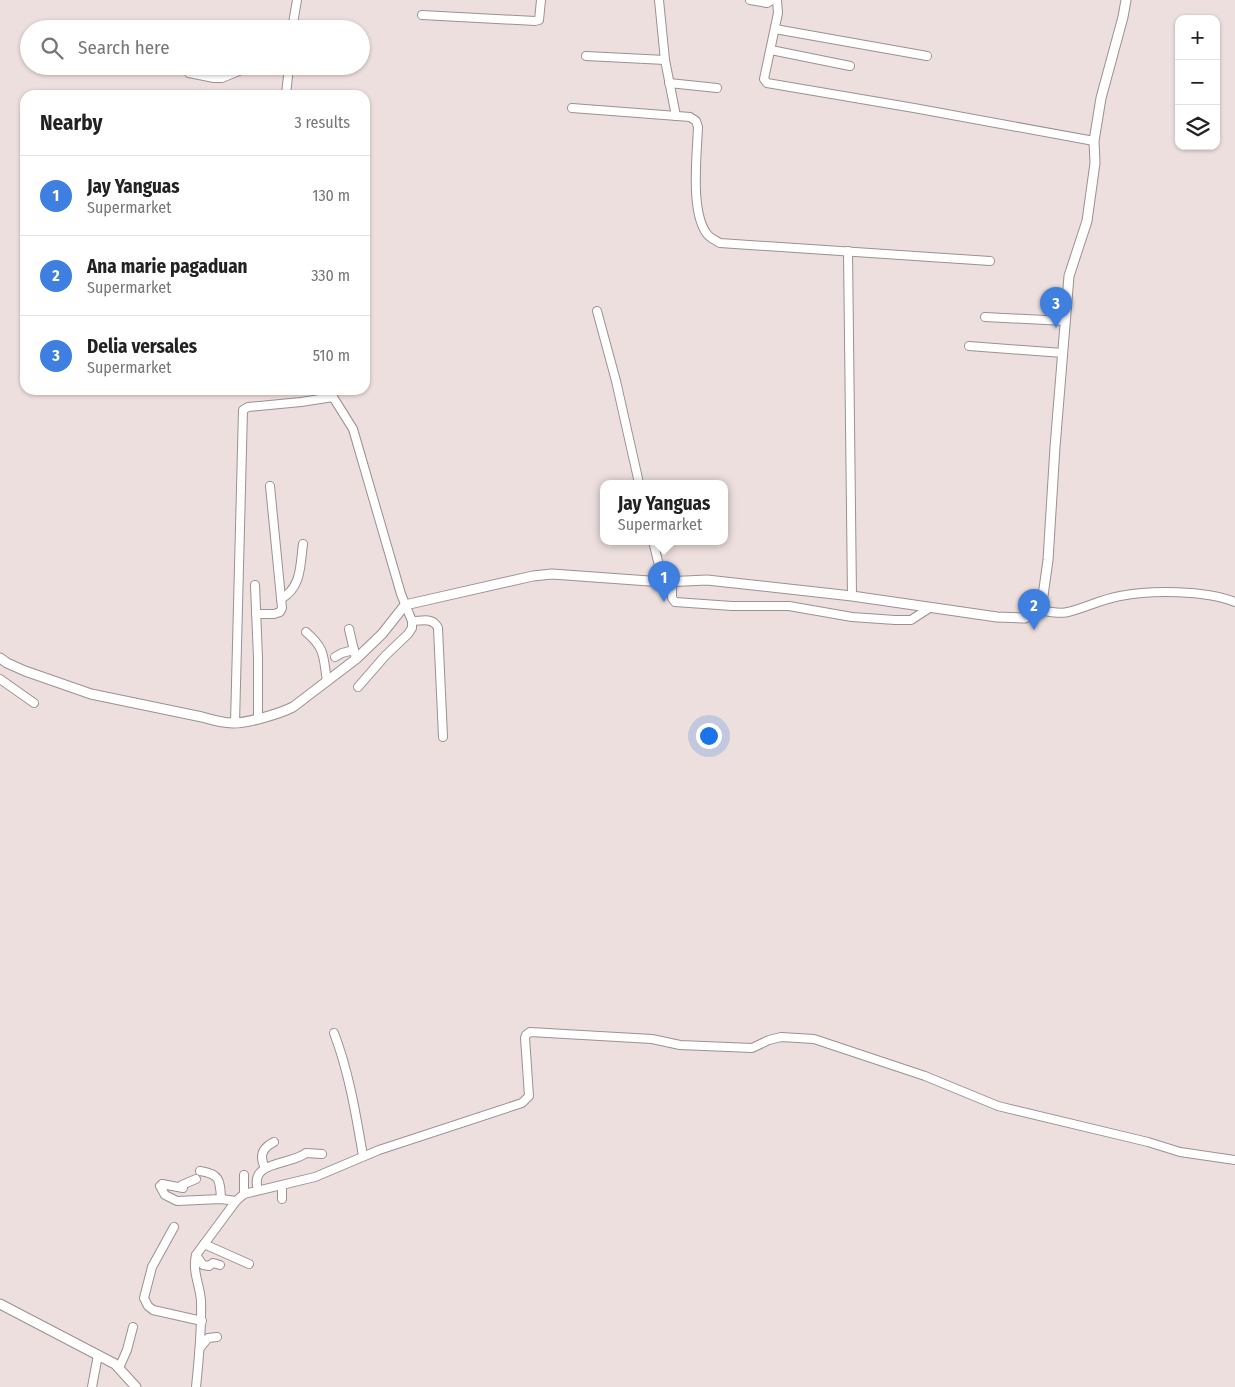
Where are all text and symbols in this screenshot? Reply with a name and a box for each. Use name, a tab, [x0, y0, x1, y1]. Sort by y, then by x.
map controls	[1175, 15, 1220, 150]
button: +	[1175, 15, 1220, 60]
search box	[20, 20, 370, 75]
icon: search	[38, 34, 66, 62]
text: Search here	[78, 36, 170, 59]
button: −	[1175, 60, 1220, 105]
button: layers	[1175, 105, 1220, 150]
text: Nearby	[40, 110, 102, 136]
text: 3 results	[294, 113, 350, 132]
text: Jay Yanguas	[87, 175, 180, 198]
text: 1	[53, 186, 59, 205]
text: 130 m	[312, 186, 350, 205]
text: Supermarket	[87, 198, 171, 217]
text: Ana marie pagaduan	[87, 255, 248, 278]
text: 2	[52, 266, 60, 285]
text: 330 m	[311, 266, 350, 285]
text: Supermarket	[87, 278, 171, 297]
pin: 3	[1040, 287, 1072, 328]
text: Delia versales	[87, 335, 197, 358]
text: 3	[52, 346, 60, 365]
text: 510 m	[313, 346, 350, 365]
text: Supermarket	[87, 358, 171, 377]
popup	[600, 480, 728, 545]
text: Jay Yanguas	[618, 492, 710, 515]
text: Supermarket	[618, 515, 702, 534]
pin: 1	[648, 561, 680, 602]
pin: 2	[1018, 589, 1050, 630]
your location	[696, 723, 722, 749]

